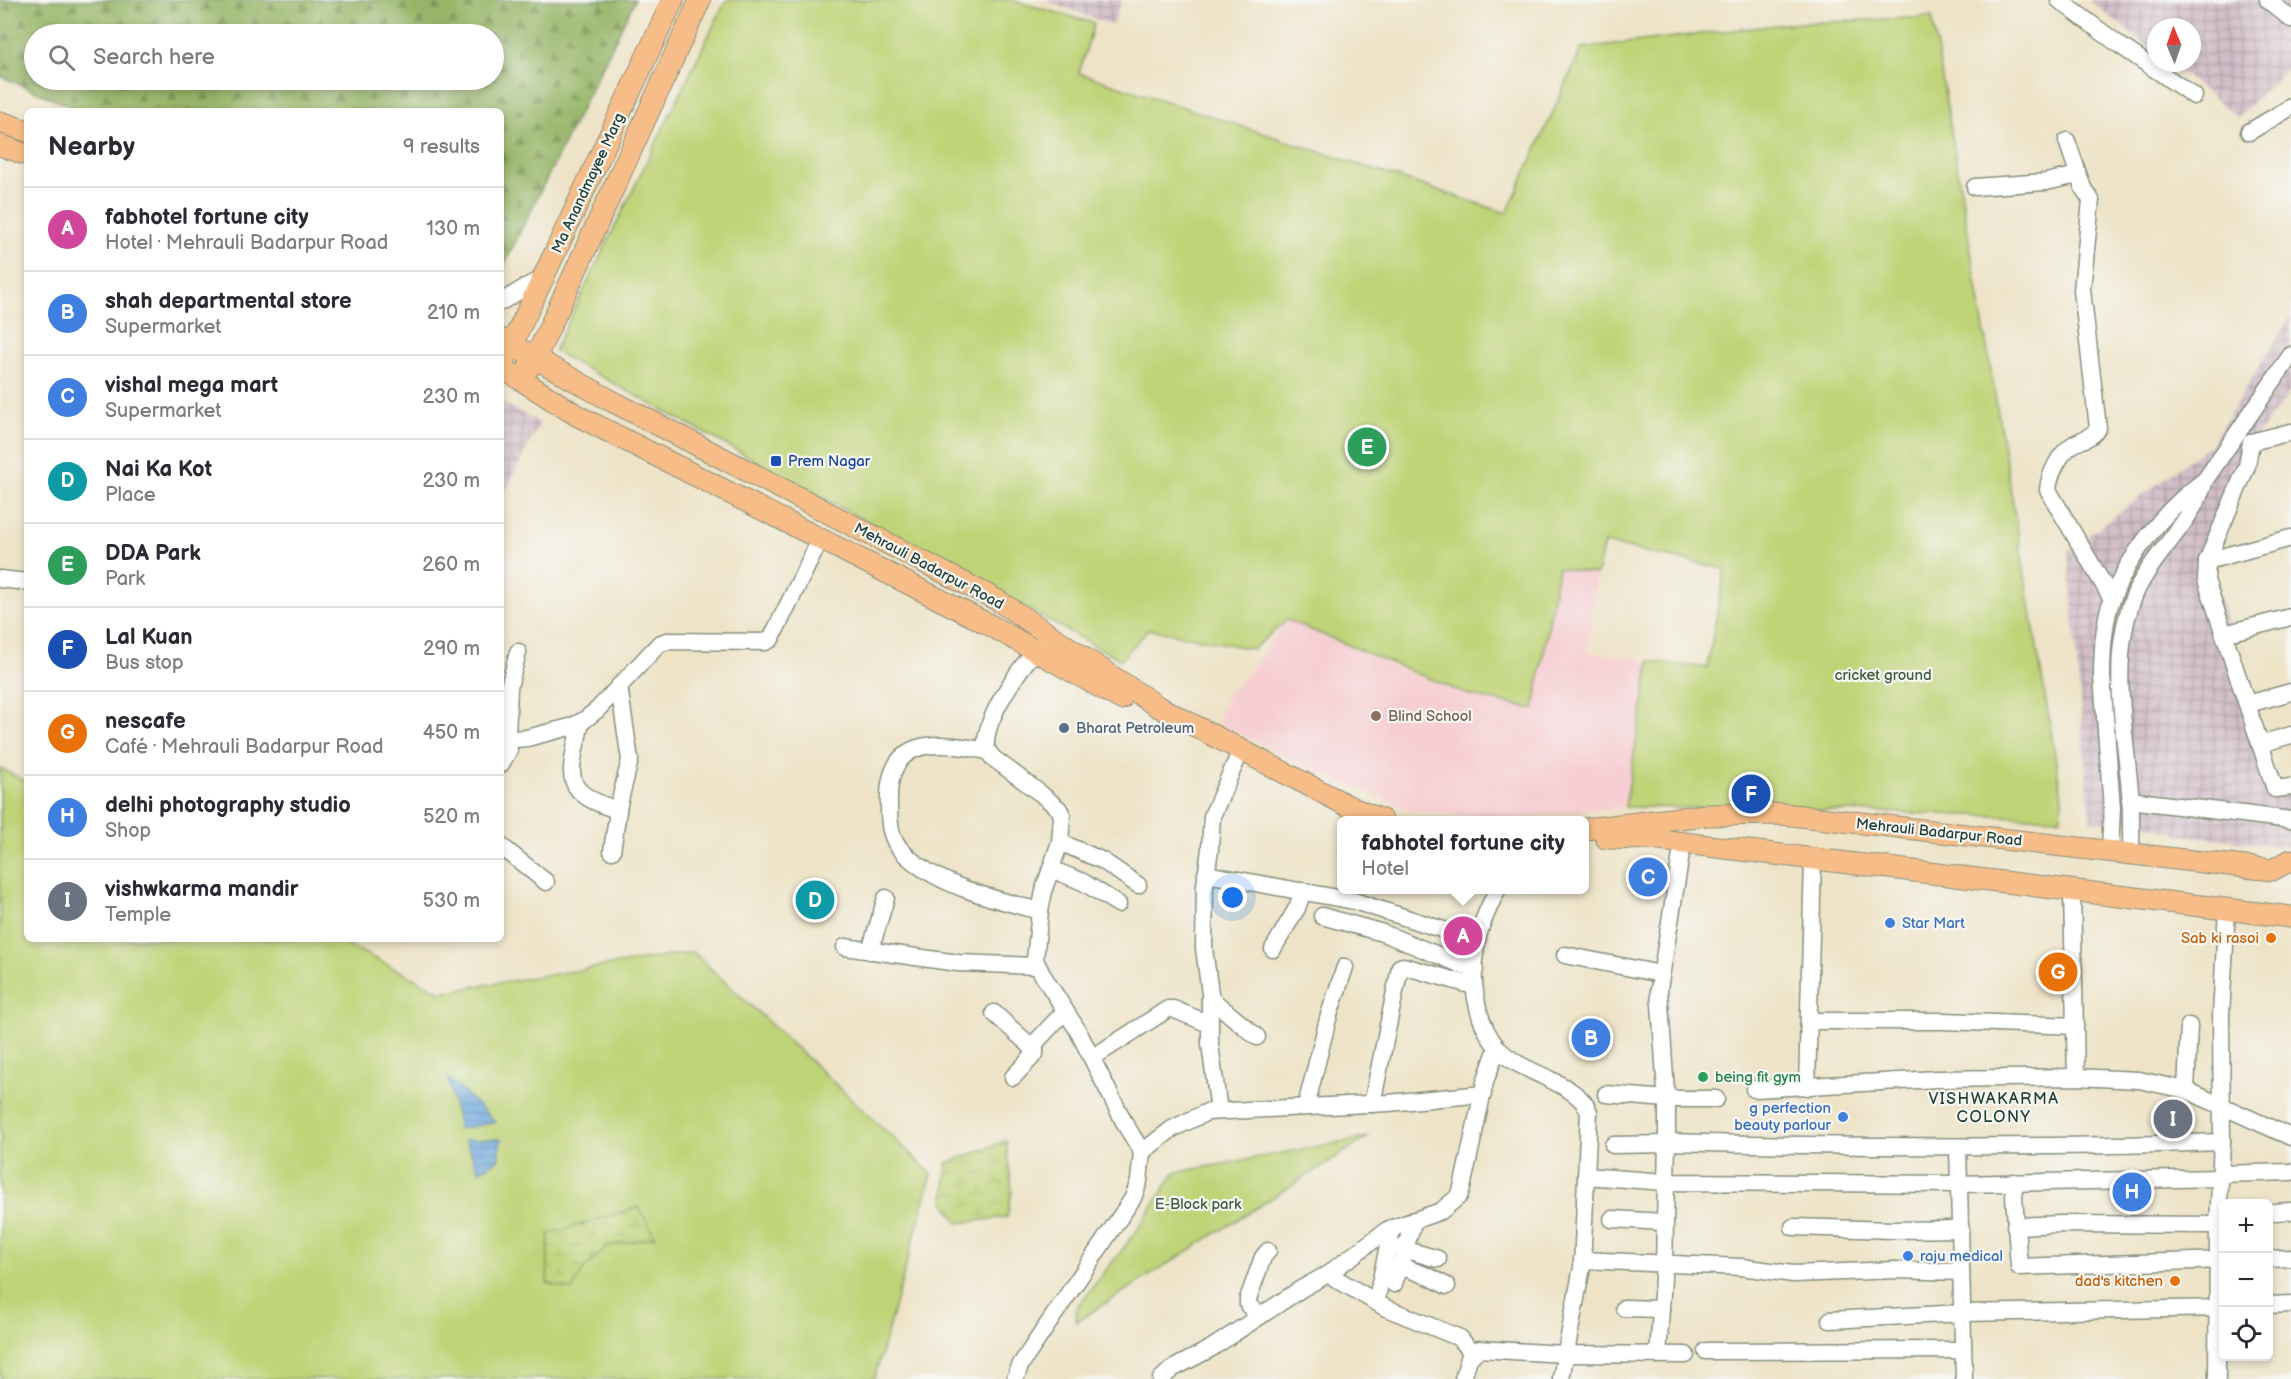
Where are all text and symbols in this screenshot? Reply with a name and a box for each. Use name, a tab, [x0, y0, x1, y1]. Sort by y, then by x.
north arrow	[2147, 18, 2201, 72]
search box	[24, 24, 504, 90]
icon: search	[45, 41, 78, 74]
text: Search here	[93, 44, 215, 71]
street label: Ma Anandmayee Marg	[548, 110, 629, 256]
text: Nearby	[48, 132, 135, 163]
text: 9 results	[403, 135, 480, 159]
text: fabhotel fortune city	[105, 204, 308, 231]
text: A	[61, 217, 74, 241]
text: 130 m	[426, 217, 480, 241]
text: Hotel · Mehrauli Badarpur Road	[105, 231, 388, 255]
text: shah departmental store	[105, 288, 352, 315]
text: B	[60, 301, 75, 325]
text: 210 m	[427, 301, 480, 325]
text: Supermarket	[105, 315, 221, 339]
text: vishal mega mart	[105, 372, 278, 399]
text: C	[60, 385, 75, 409]
text: 230 m	[423, 385, 480, 409]
text: Supermarket	[105, 399, 221, 423]
pin: E	[1348, 424, 1386, 470]
place label: Prem Nagar	[788, 452, 871, 471]
marker: Prem Nagar	[769, 454, 783, 468]
text: Nai Ka Kot	[105, 456, 212, 483]
text: D	[61, 469, 74, 493]
text: 230 m	[423, 469, 480, 493]
text: Place	[105, 483, 156, 507]
street label: Mehrauli Badarpur Road	[851, 519, 1007, 614]
text: DDA Park	[105, 540, 201, 567]
text: E	[61, 553, 74, 577]
text: 260 m	[422, 553, 480, 577]
text: Park	[105, 567, 145, 591]
text: Lal Kuan	[105, 624, 193, 651]
text: F	[61, 637, 74, 661]
text: 290 m	[423, 637, 480, 661]
text: Bus stop	[105, 651, 184, 675]
park label: cricket ground	[1834, 666, 1932, 685]
place label: Blind School	[1388, 707, 1472, 726]
text: nescafe	[105, 708, 186, 735]
marker: Blind School	[1369, 709, 1383, 723]
place label: Bharat Petroleum	[1076, 719, 1194, 738]
text: G	[60, 721, 75, 745]
text: 450 m	[423, 721, 480, 745]
marker: Bharat Petroleum	[1057, 721, 1071, 735]
text: Café · Mehrauli Badarpur Road	[105, 735, 384, 759]
pin: F	[1732, 772, 1770, 816]
text: delhi photography studio	[105, 792, 351, 819]
text: H	[60, 805, 75, 829]
text: 520 m	[423, 805, 480, 829]
street label: Mehrauli Badarpur Road	[1855, 814, 2023, 851]
popup	[1337, 816, 1589, 894]
text: Shop	[105, 819, 151, 843]
text: fabhotel fortune city	[1361, 830, 1565, 857]
pin: C	[1628, 854, 1668, 900]
text: Hotel	[1361, 857, 1409, 881]
text: vishwkarma mandir	[105, 876, 299, 903]
pin: D	[796, 878, 834, 922]
your location	[1218, 883, 1247, 912]
text: I	[64, 889, 71, 913]
text: 530 m	[423, 889, 480, 913]
text: Temple	[105, 903, 171, 927]
pin: A	[1444, 914, 1482, 958]
place label: Star Mart	[1902, 914, 1965, 933]
marker: Star Mart	[1883, 916, 1897, 930]
place label: Sab ki rasoi	[2181, 929, 2259, 948]
marker: Sab ki rasoi	[2264, 931, 2278, 945]
pin: G	[2038, 950, 2078, 994]
pin: B	[1572, 1016, 1610, 1060]
place label: being fit gym	[1715, 1068, 1801, 1087]
marker: being fit gym	[1696, 1070, 1710, 1084]
district label: VISHWAKARMA COLONY	[1928, 1090, 2060, 1127]
pin: I	[2154, 1096, 2192, 1142]
place label: g perfection beauty parlour	[1734, 1099, 1832, 1135]
marker: g perfection beauty parlour	[1836, 1110, 1850, 1124]
pin: H	[2112, 1170, 2152, 1214]
park label: E-Block park	[1155, 1195, 1242, 1214]
map controls	[2219, 1199, 2273, 1361]
button: +	[2219, 1199, 2273, 1253]
place label: raju medical	[1920, 1247, 2003, 1266]
marker: raju medical	[1901, 1249, 1915, 1263]
button: −	[2219, 1253, 2273, 1307]
place label: dad's kitchen	[2075, 1272, 2163, 1291]
marker: dad's kitchen	[2168, 1274, 2182, 1288]
button: locate	[2219, 1307, 2273, 1361]

